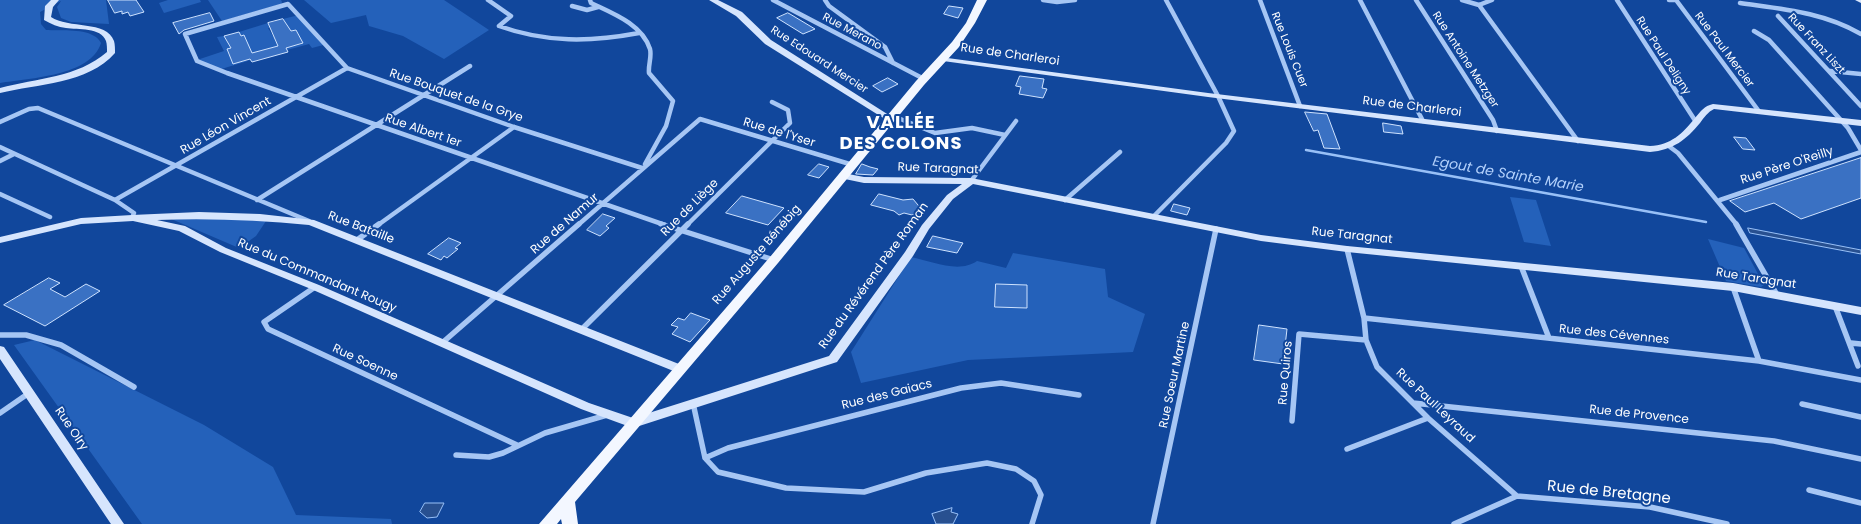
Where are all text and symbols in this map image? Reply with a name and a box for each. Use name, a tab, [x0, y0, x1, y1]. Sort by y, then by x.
street label: Rue Antoine Metzger	[1429, 9, 1501, 111]
street label: Rue Louis Cuer	[1268, 10, 1310, 90]
street label: Rue Paul Mercier	[1691, 10, 1757, 90]
street label: Rue Merano	[820, 11, 884, 53]
street label: Rue Franz Liszt	[1785, 11, 1847, 77]
street label: Rue Paul Deligny	[1633, 14, 1693, 98]
street label: Rue Edouard Mercier	[768, 24, 870, 96]
street label: Rue de Charleroi	[960, 41, 1060, 69]
street label: Rue Bouquet de la Grye	[387, 66, 525, 126]
street label: Rue Léon Vincent	[178, 94, 274, 158]
street label: Rue de Charleroi	[1362, 94, 1462, 120]
street label: Rue Albert 1er	[383, 111, 463, 151]
district label: VALLÉE DES COLONS	[838, 112, 964, 154]
street label: Rue de l'Yser	[741, 115, 817, 151]
street label: Rue Père O'Reilly	[1739, 144, 1835, 188]
water label: Egout de Sainte Marie	[1431, 153, 1585, 197]
street label: Rue Taragnat	[897, 160, 979, 178]
street label: Rue de Liège	[658, 176, 722, 240]
street label: Rue de Namur	[528, 191, 602, 257]
street label: Rue du Révérend Père Roman	[816, 200, 932, 352]
street label: Rue Auguste Bénébig	[710, 202, 804, 308]
street label: Rue Bataille	[326, 209, 396, 247]
street label: Rue Taragnat	[1311, 225, 1393, 247]
street label: Rue du Commandant Rougy	[235, 236, 399, 316]
street label: Rue Taragnat	[1715, 266, 1797, 292]
street label: Rue Soeur Martine	[1157, 320, 1193, 430]
street label: Rue des Cévennes	[1558, 322, 1670, 348]
street label: Rue Quiros	[1276, 340, 1296, 406]
street label: Rue Soenne	[330, 342, 400, 384]
street label: Rue Paul Leyraud	[1393, 366, 1477, 446]
street label: Rue des Gaiacs	[840, 377, 934, 413]
street label: Rue de Provence	[1588, 403, 1690, 427]
street label: Rue Olry	[51, 405, 91, 453]
street label: Rue de Bretagne	[1546, 478, 1672, 508]

